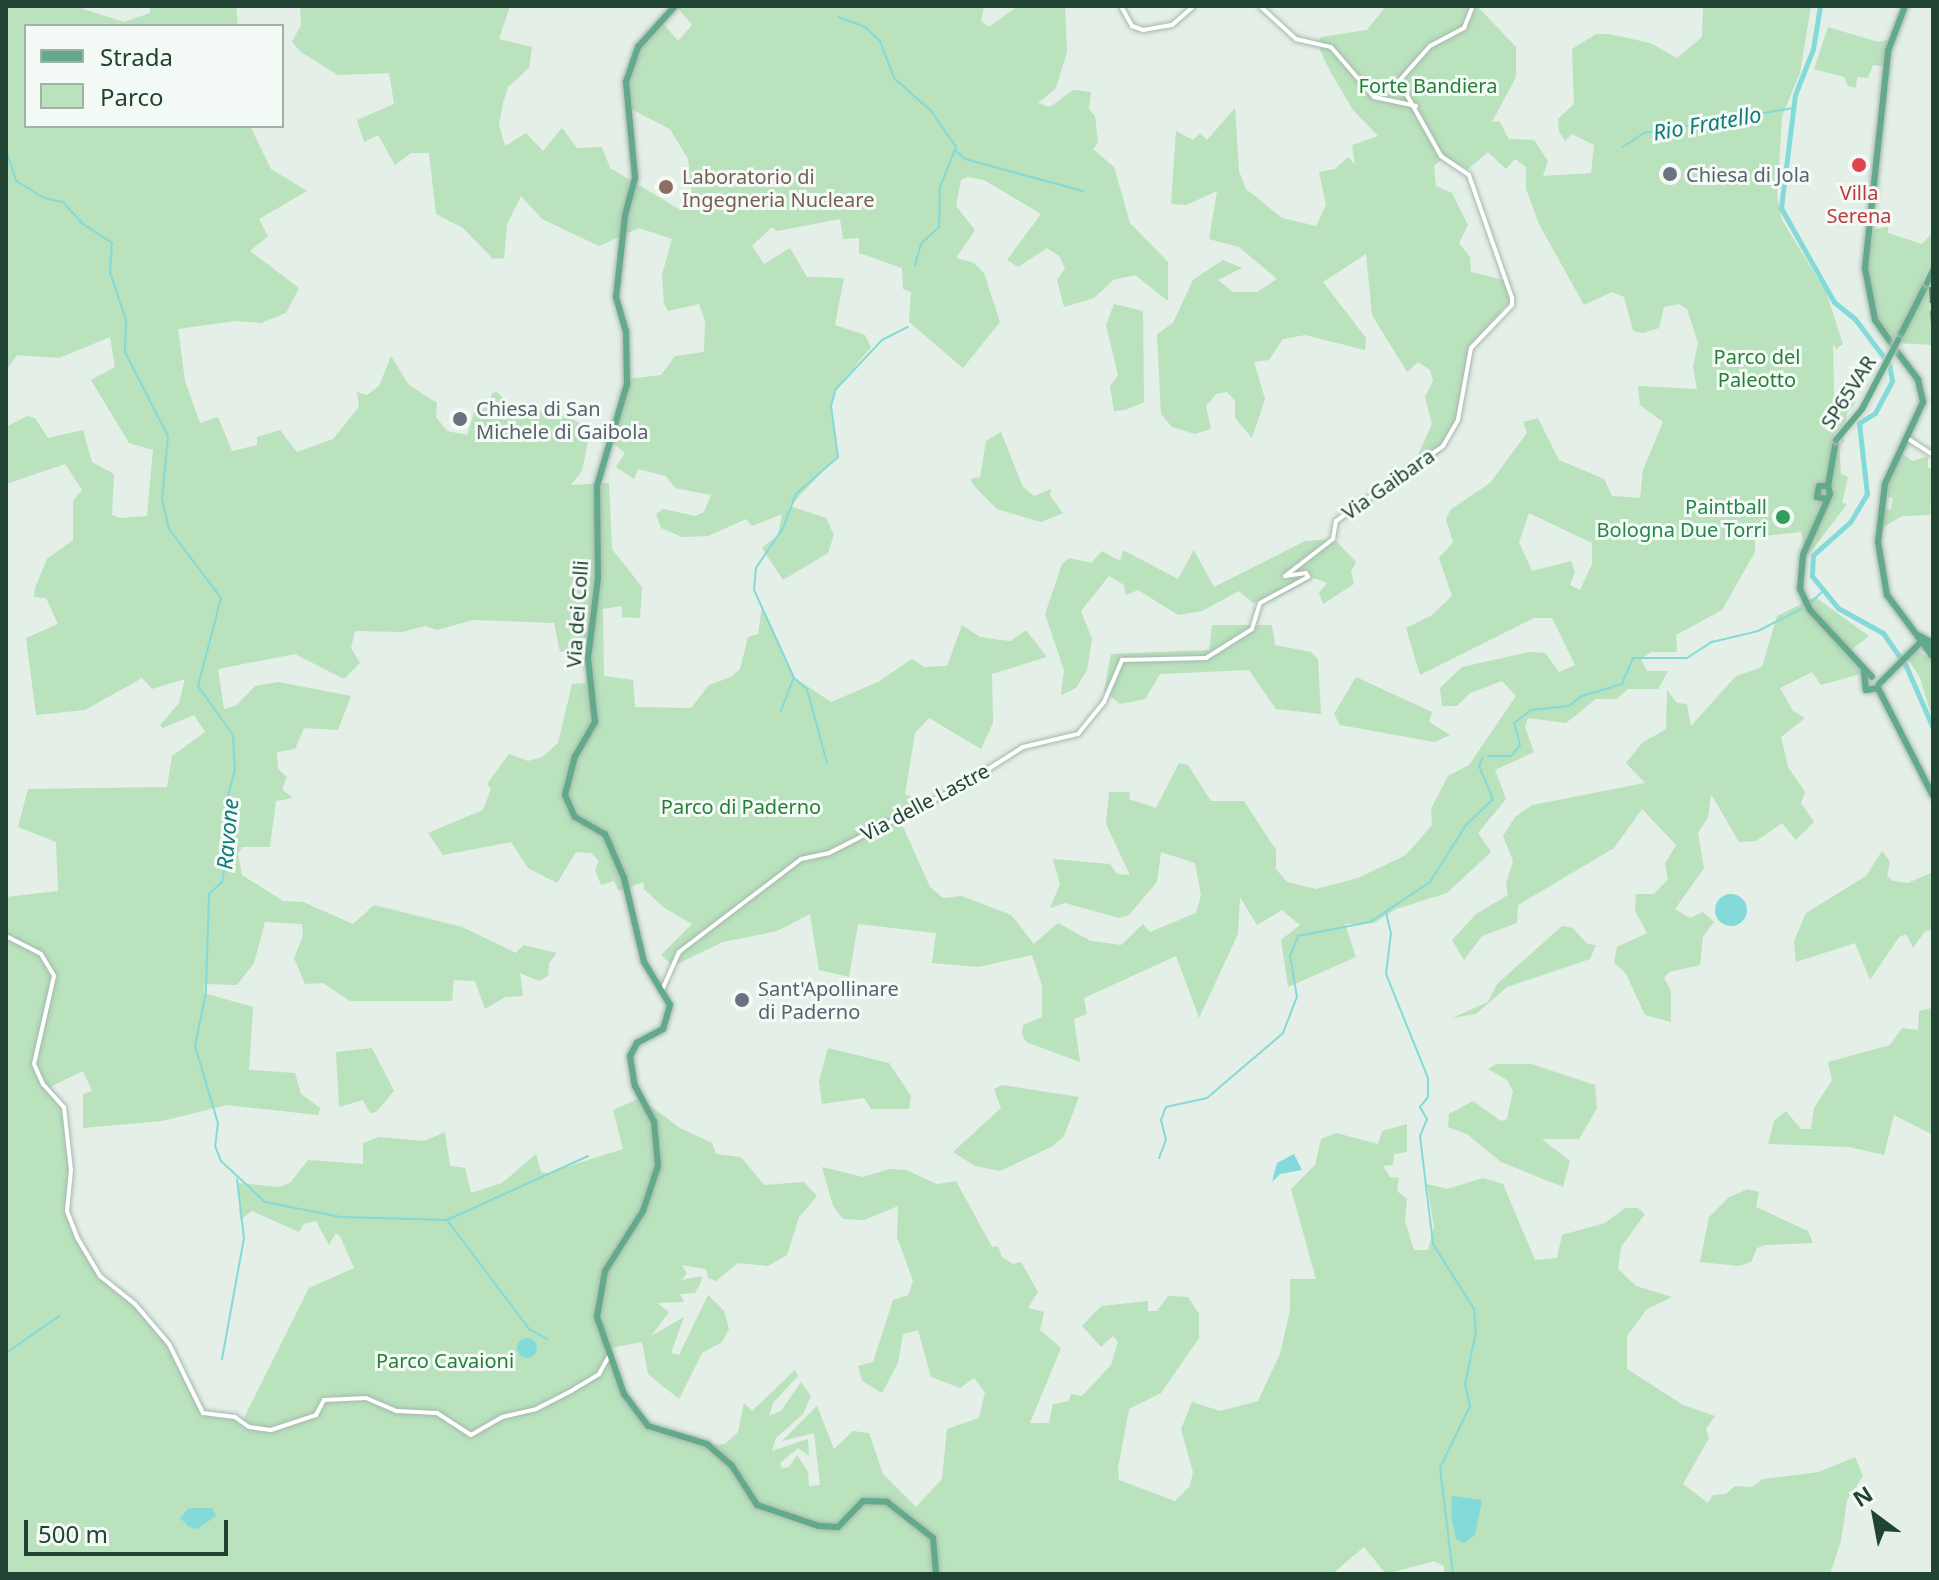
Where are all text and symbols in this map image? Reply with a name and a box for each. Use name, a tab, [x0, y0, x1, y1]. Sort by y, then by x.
legend	[24, 24, 284, 128]
text: Strada	[100, 40, 173, 73]
park label: Forte Bandiera	[1359, 73, 1497, 97]
text: Parco	[100, 80, 163, 113]
water label: Rio Fratello	[1651, 100, 1763, 146]
marker: Villa Serena	[1848, 154, 1870, 176]
place label: Chiesa di Jola	[1686, 162, 1810, 186]
place label: Laboratorio di Ingegneria Nucleare	[682, 164, 874, 211]
marker: Chiesa di Jola	[1661, 165, 1679, 183]
marker: Laboratorio di Ingegneria Nucleare	[657, 178, 675, 196]
place label: Villa Serena	[1827, 180, 1891, 227]
park label: Parco del Paleotto	[1714, 345, 1800, 392]
street label: SP65VAR	[1816, 351, 1880, 433]
place label: Chiesa di San Michele di Gaibola	[476, 396, 649, 443]
marker: Chiesa di San Michele di Gaibola	[451, 410, 469, 428]
street label: Via Gaibara	[1337, 443, 1439, 525]
place label: Paintball Bologna Due Torri	[1597, 494, 1767, 541]
marker: Paintball Bologna Due Torri	[1774, 508, 1792, 526]
street label: Via dei Colli	[561, 559, 593, 669]
street label: Via delle Lastre	[857, 758, 993, 846]
park label: Parco di Paderno	[661, 794, 821, 818]
water label: Ravone	[211, 797, 243, 871]
place label: Sant'Apollinare di Paderno	[758, 976, 899, 1023]
marker: Sant'Apollinare di Paderno	[733, 991, 751, 1009]
park label: Parco Cavaioni	[376, 1348, 514, 1372]
north arrow	[1835, 1476, 1915, 1556]
text: N	[1847, 1478, 1878, 1513]
scale bar	[28, 1504, 232, 1554]
text: 500 m	[38, 1517, 108, 1550]

